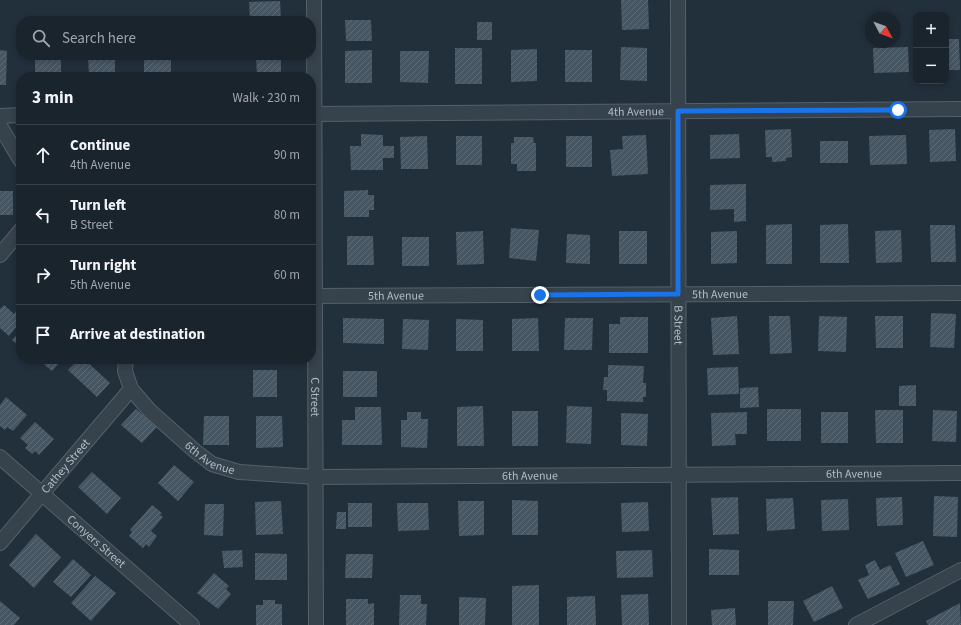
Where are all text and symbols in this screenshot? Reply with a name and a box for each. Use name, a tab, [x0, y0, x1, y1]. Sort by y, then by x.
north arrow	[865, 12, 901, 48]
map controls	[913, 12, 949, 84]
button: +	[913, 12, 949, 48]
search box	[16, 16, 316, 60]
icon: search	[30, 27, 52, 49]
text: Search here	[62, 28, 136, 49]
button: −	[913, 48, 949, 84]
text: 3 min	[32, 86, 73, 110]
text: Walk · 230 m	[232, 89, 300, 107]
route start	[889, 101, 907, 119]
street label: 4th Avenue	[608, 103, 664, 121]
text: Continue	[70, 135, 130, 156]
icon: ahead	[32, 144, 54, 166]
text: 90 m	[274, 146, 300, 164]
text: 4th Avenue	[70, 156, 131, 174]
text: Turn left	[70, 195, 126, 216]
icon: left	[32, 204, 54, 226]
text: 80 m	[274, 206, 300, 224]
text: B Street	[70, 216, 113, 234]
text: Turn right	[70, 255, 136, 276]
icon: right	[32, 264, 54, 286]
text: 60 m	[274, 266, 300, 284]
text: 5th Avenue	[70, 276, 131, 294]
route end	[531, 286, 549, 304]
street label: 5th Avenue	[692, 286, 748, 303]
street label: 5th Avenue	[368, 287, 424, 305]
street label: B Street	[669, 305, 687, 345]
icon: arrive	[32, 324, 54, 346]
text: Arrive at destination	[70, 324, 205, 345]
street label: C Street	[306, 377, 323, 417]
street label: Cathey Street	[37, 435, 94, 498]
street label: 6th Avenue	[181, 438, 237, 479]
street label: 6th Avenue	[826, 465, 882, 483]
street label: 6th Avenue	[502, 467, 558, 485]
street label: Conyers Street	[63, 511, 129, 572]

